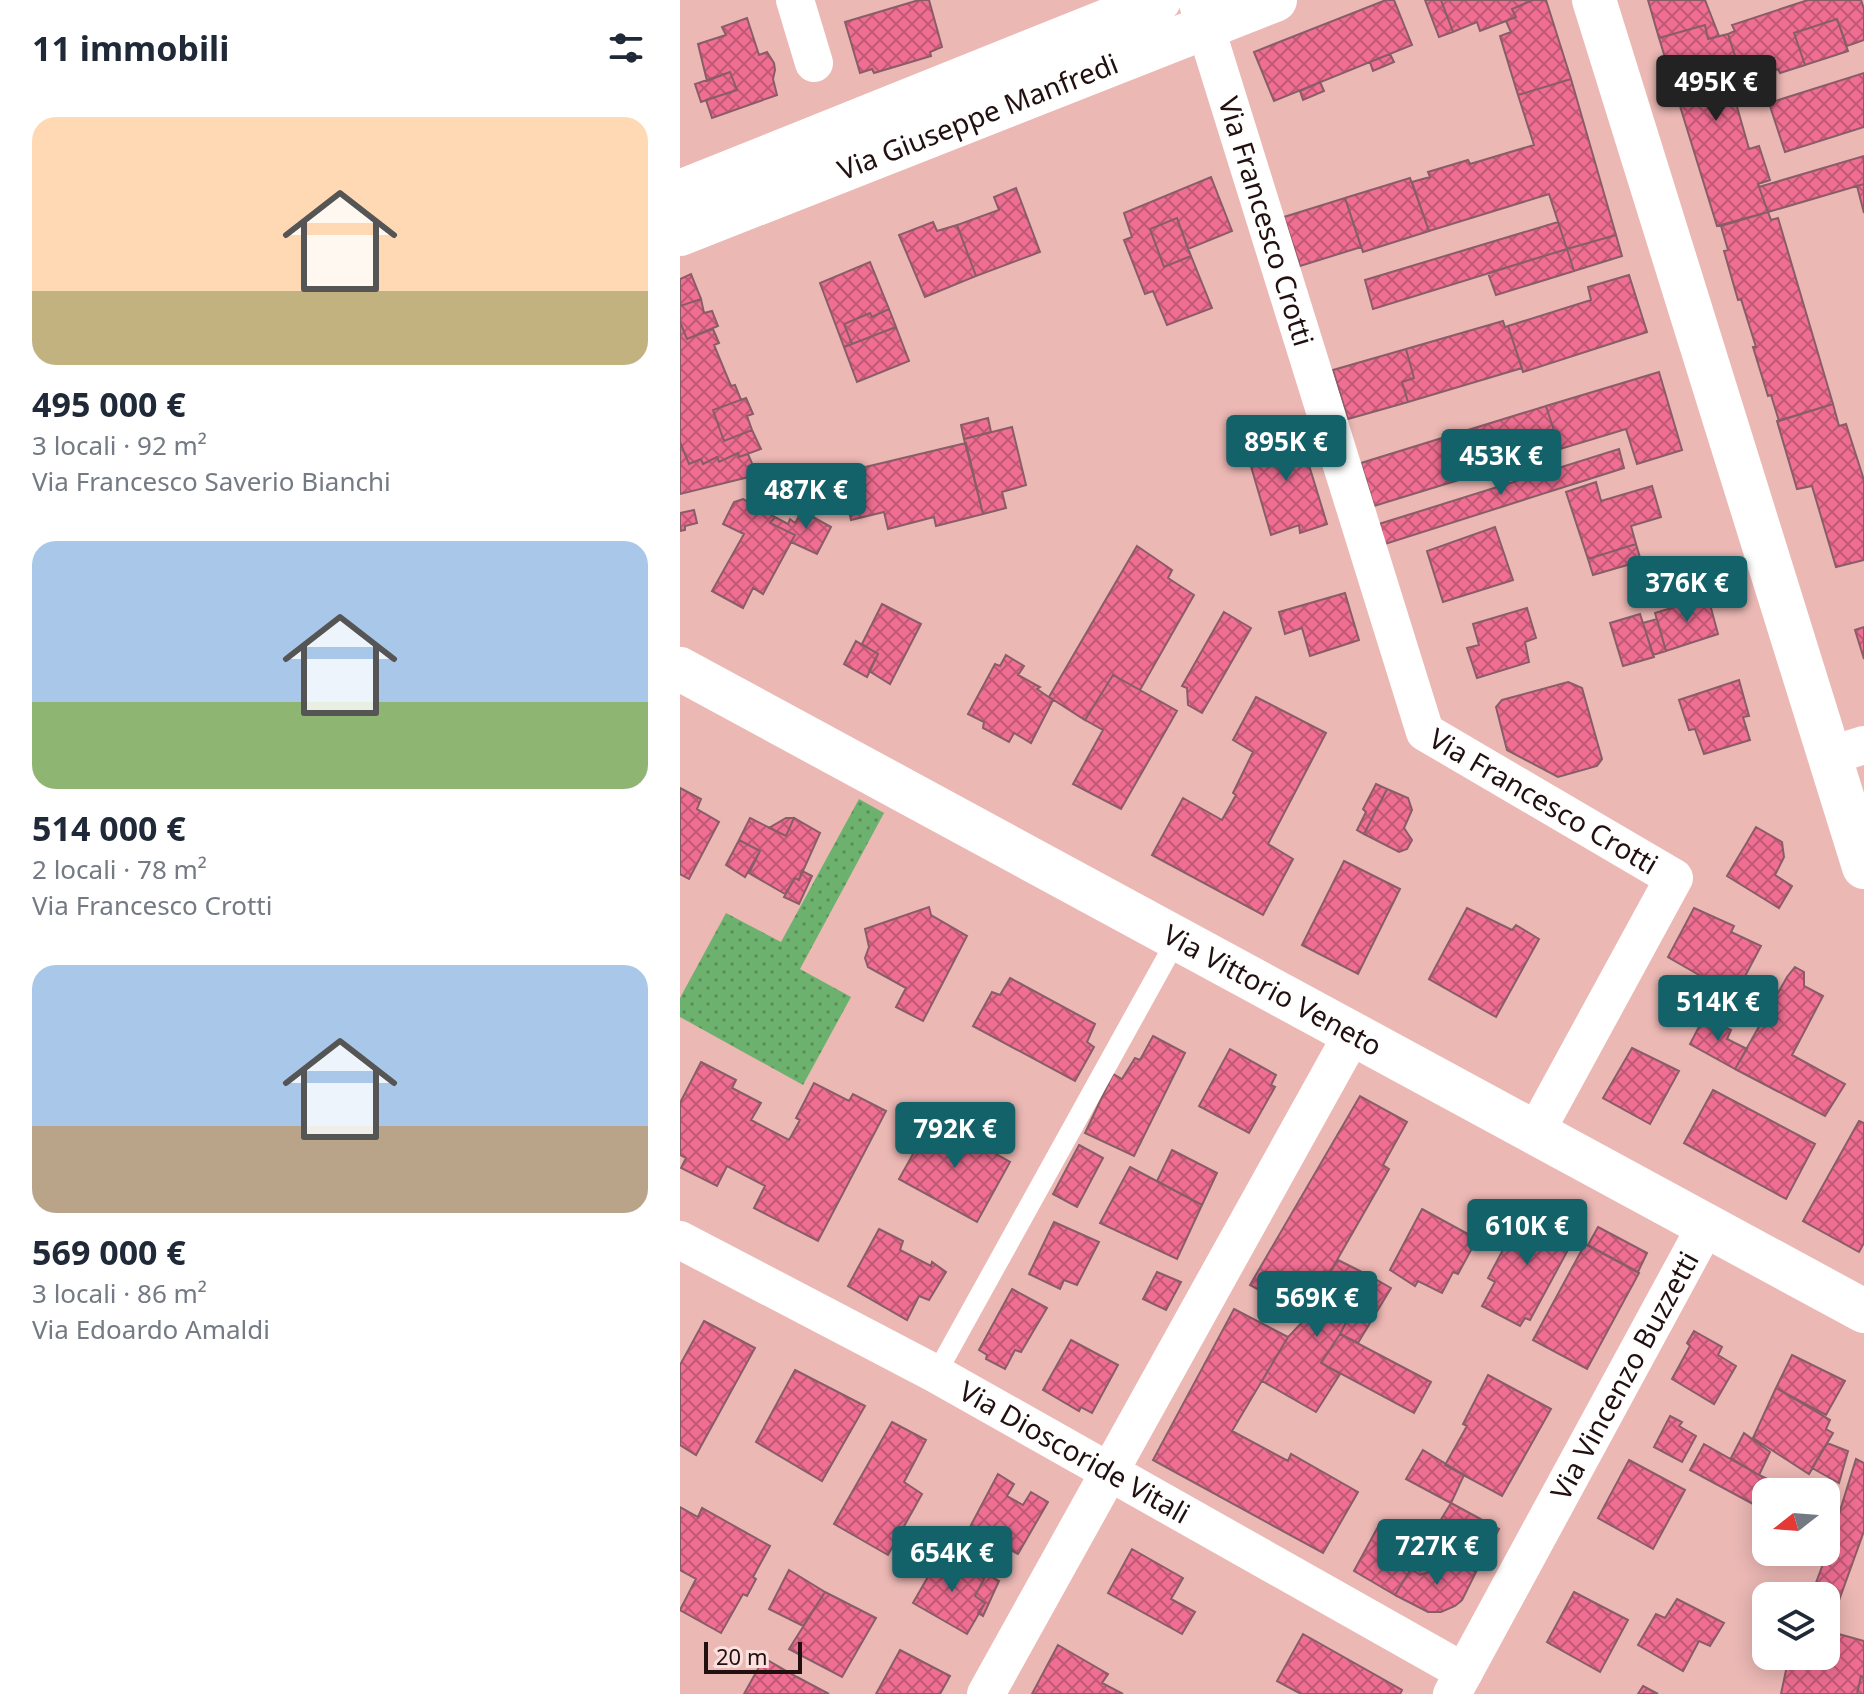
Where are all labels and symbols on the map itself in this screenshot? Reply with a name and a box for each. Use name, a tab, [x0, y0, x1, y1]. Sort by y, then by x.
street label: Via Giuseppe Manfredi	[832, 44, 1123, 188]
pin: 495K €	[1651, 55, 1781, 123]
street label: Via Francesco Crotti	[1210, 92, 1324, 351]
pin: 895K €	[1221, 415, 1351, 483]
pin: 453K €	[1436, 429, 1566, 497]
pin: 487K €	[741, 463, 871, 531]
pin: 376K €	[1622, 556, 1752, 624]
street label: Via Francesco Crotti	[1423, 719, 1665, 883]
street label: Via Vittorio Veneto	[1157, 915, 1389, 1064]
pin: 514K €	[1653, 975, 1783, 1043]
pin: 792K €	[890, 1102, 1020, 1170]
pin: 610K €	[1462, 1199, 1592, 1267]
street label: Via Vincenzo Buzzetti	[1541, 1244, 1707, 1506]
pin: 569K €	[1252, 1271, 1382, 1339]
street label: Via Dioscoride Vitali	[953, 1371, 1197, 1531]
north arrow	[1752, 1478, 1840, 1566]
pin: 727K €	[1372, 1519, 1502, 1587]
pin: 654K €	[887, 1526, 1017, 1594]
scale bar	[704, 1638, 802, 1674]

